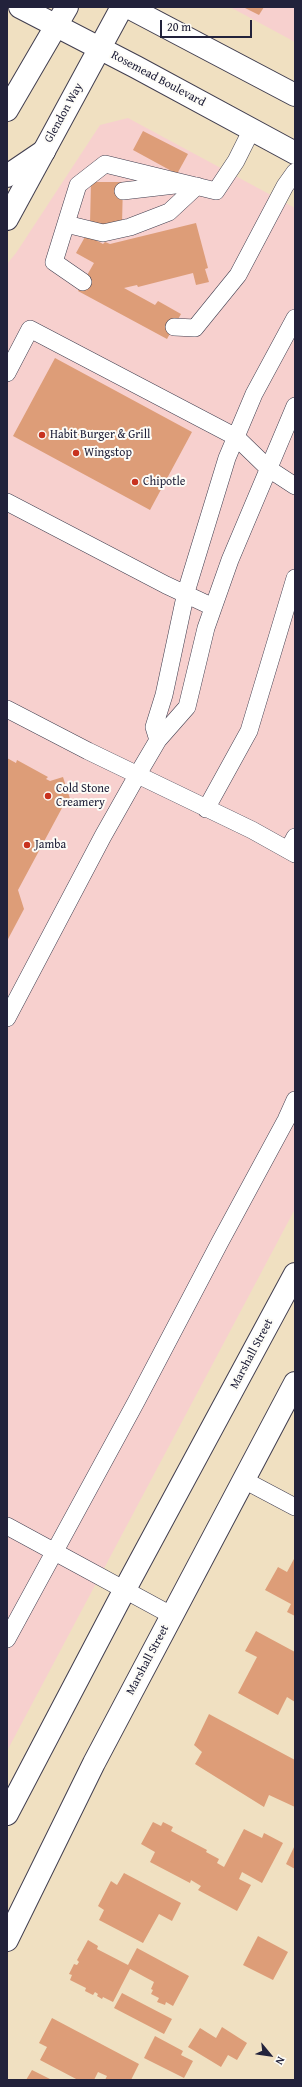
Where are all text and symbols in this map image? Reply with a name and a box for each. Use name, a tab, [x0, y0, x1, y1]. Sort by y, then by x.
scale bar	[162, 12, 254, 38]
text: 20 m	[167, 18, 191, 35]
street label: Rosemead Boulevard	[108, 48, 208, 110]
street label: Glendon Way	[42, 81, 86, 145]
place label: Habit Burger & Grill	[50, 428, 150, 442]
marker: Habit Burger & Grill	[37, 430, 47, 440]
place label: Wingstop	[84, 446, 132, 460]
marker: Wingstop	[71, 448, 81, 458]
place label: Chipotle	[143, 475, 185, 489]
marker: Chipotle	[130, 477, 140, 487]
place label: Cold Stone Creamery	[56, 782, 110, 810]
marker: Cold Stone Creamery	[43, 791, 53, 801]
place label: Jamba	[35, 838, 66, 852]
marker: Jamba	[22, 840, 32, 850]
street label: Marshall Street	[227, 1316, 277, 1392]
street label: Marshall Street	[123, 1622, 173, 1698]
north arrow	[250, 2035, 290, 2075]
text: N	[272, 2054, 289, 2068]

